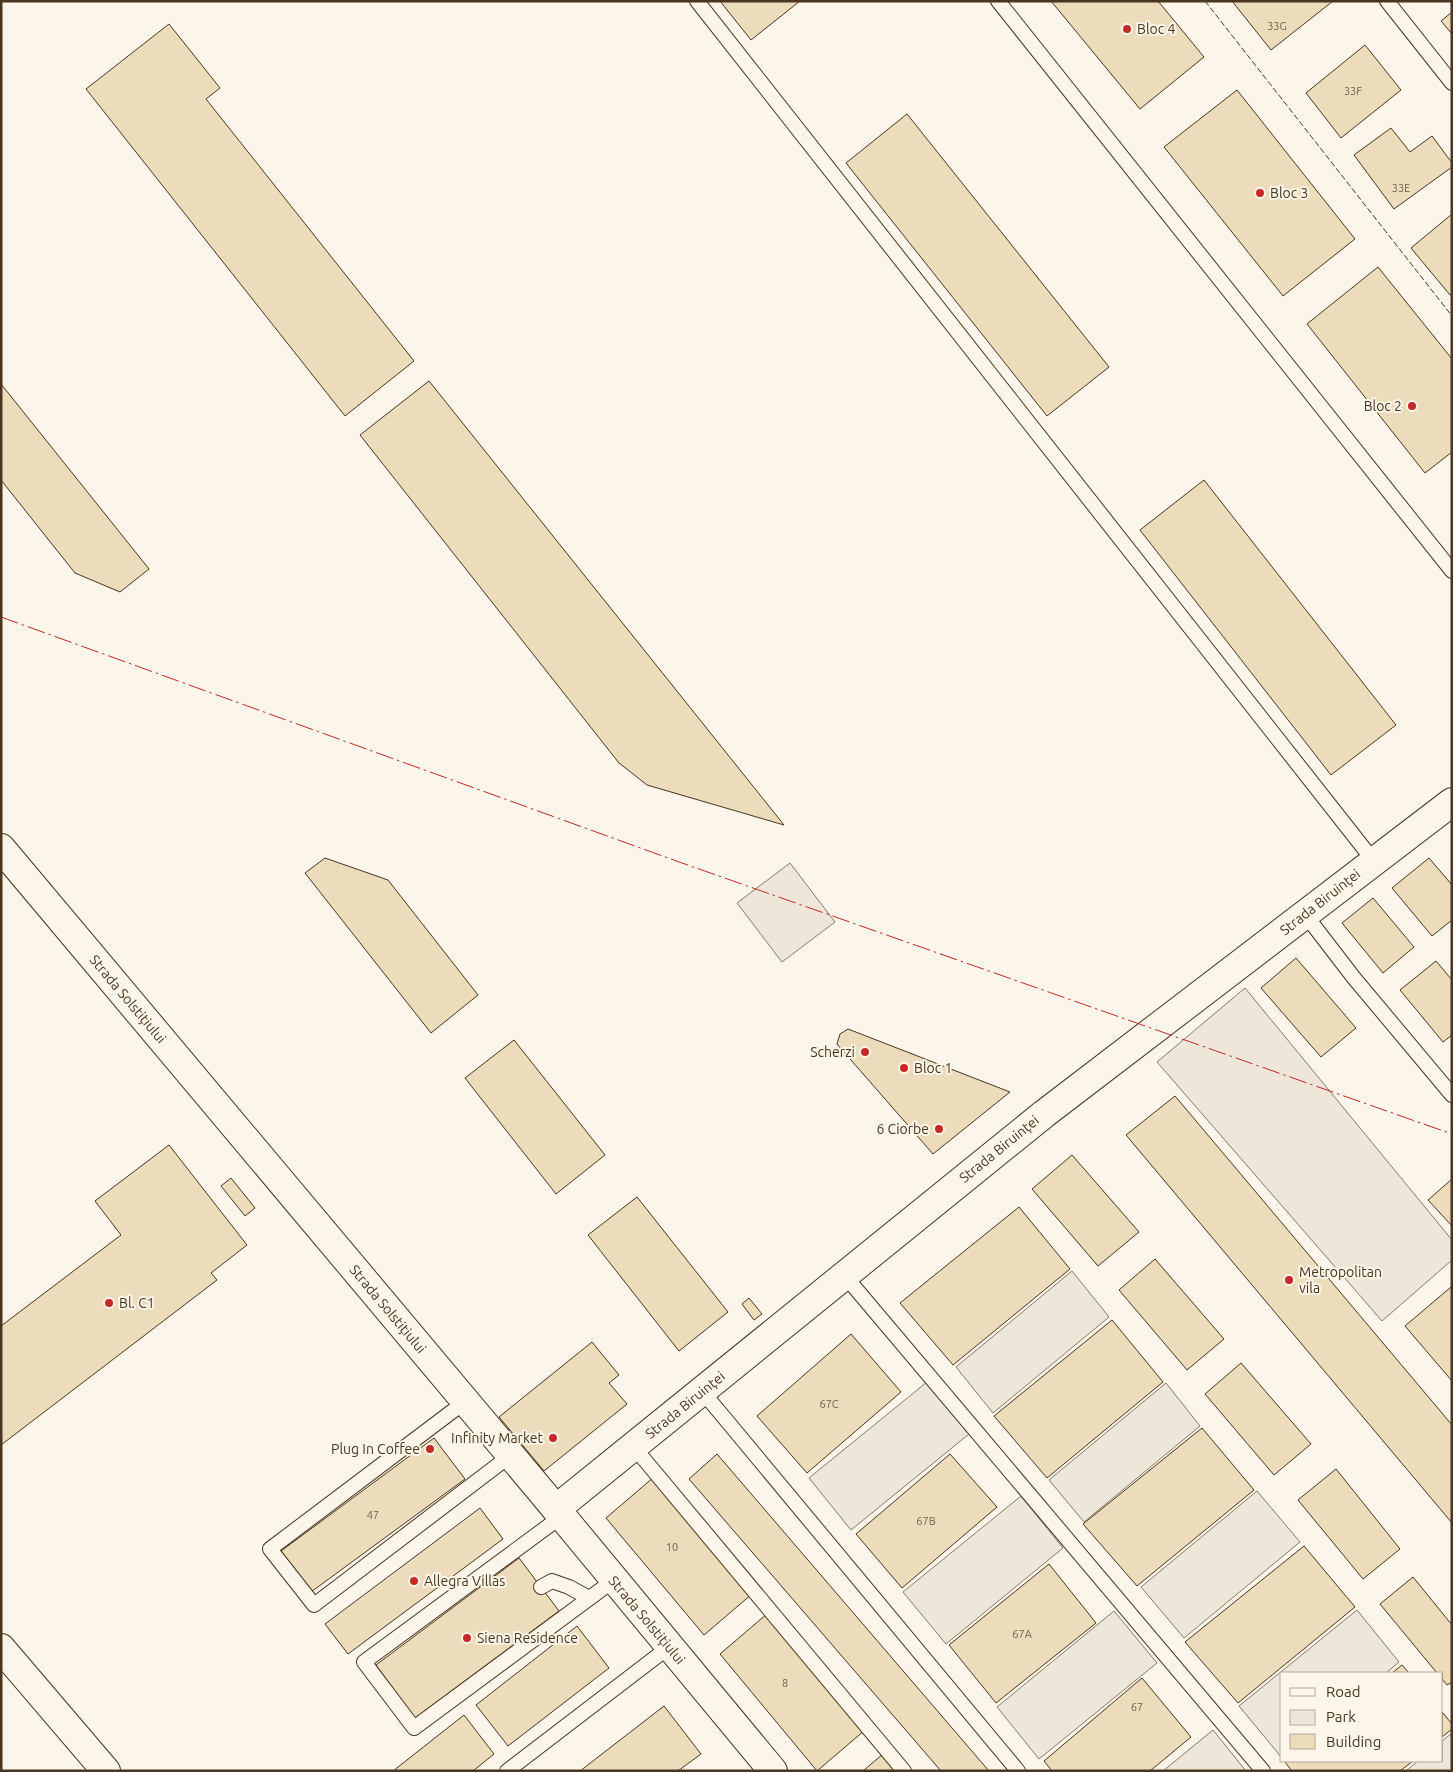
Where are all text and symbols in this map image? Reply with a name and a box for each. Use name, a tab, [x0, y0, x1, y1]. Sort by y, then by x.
house number: 33G	[1267, 20, 1287, 32]
place label: Bloc 4	[1137, 21, 1175, 37]
marker: Bloc 4	[1121, 23, 1133, 35]
house number: 33F	[1344, 85, 1362, 97]
house number: 33E	[1392, 182, 1410, 194]
place label: Bloc 3	[1270, 185, 1308, 201]
marker: Bloc 3	[1254, 187, 1266, 199]
place label: Bloc 2	[1364, 398, 1402, 414]
marker: Bloc 2	[1406, 400, 1418, 412]
street label: Strada Biruinței	[1277, 866, 1363, 938]
street label: Strada Solstițiului	[86, 952, 170, 1046]
place label: Scherzi	[810, 1044, 855, 1060]
marker: Scherzi	[859, 1046, 871, 1058]
place label: Bloc 1	[914, 1060, 952, 1076]
marker: Bloc 1	[898, 1062, 910, 1074]
street label: Strada Biruinței	[956, 1112, 1042, 1186]
place label: 6 Ciorbe	[877, 1121, 929, 1137]
marker: 6 Ciorbe	[933, 1123, 945, 1135]
street label: Strada Solstițiului	[346, 1262, 430, 1356]
place label: Metropolitan vila	[1299, 1264, 1382, 1296]
marker: Metropolitan vila	[1283, 1274, 1295, 1286]
place label: Bl. C1	[119, 1295, 155, 1311]
marker: Bl. C1	[103, 1297, 115, 1309]
street label: Strada Biruinței	[642, 1368, 728, 1442]
house number: 67C	[819, 1398, 839, 1410]
place label: Infinity Market	[451, 1430, 543, 1446]
marker: Infinity Market	[547, 1432, 559, 1444]
place label: Plug In Coffee	[331, 1441, 420, 1457]
marker: Plug In Coffee	[424, 1443, 436, 1455]
house number: 47	[367, 1509, 379, 1521]
house number: 67B	[916, 1515, 936, 1527]
house number: 10	[666, 1541, 678, 1553]
place label: Allegra Villas	[424, 1573, 505, 1589]
street label: Strada Solstițiului	[605, 1573, 689, 1667]
marker: Allegra Villas	[408, 1575, 420, 1587]
house number: 67A	[1012, 1628, 1033, 1640]
place label: Siena Residence	[477, 1630, 578, 1646]
marker: Siena Residence	[461, 1632, 473, 1644]
legend	[1280, 1672, 1443, 1762]
house number: 8	[782, 1677, 788, 1689]
text: Road	[1326, 1683, 1361, 1700]
house number: 67	[1131, 1701, 1143, 1713]
text: Park	[1326, 1708, 1356, 1725]
text: Building	[1326, 1733, 1381, 1750]

